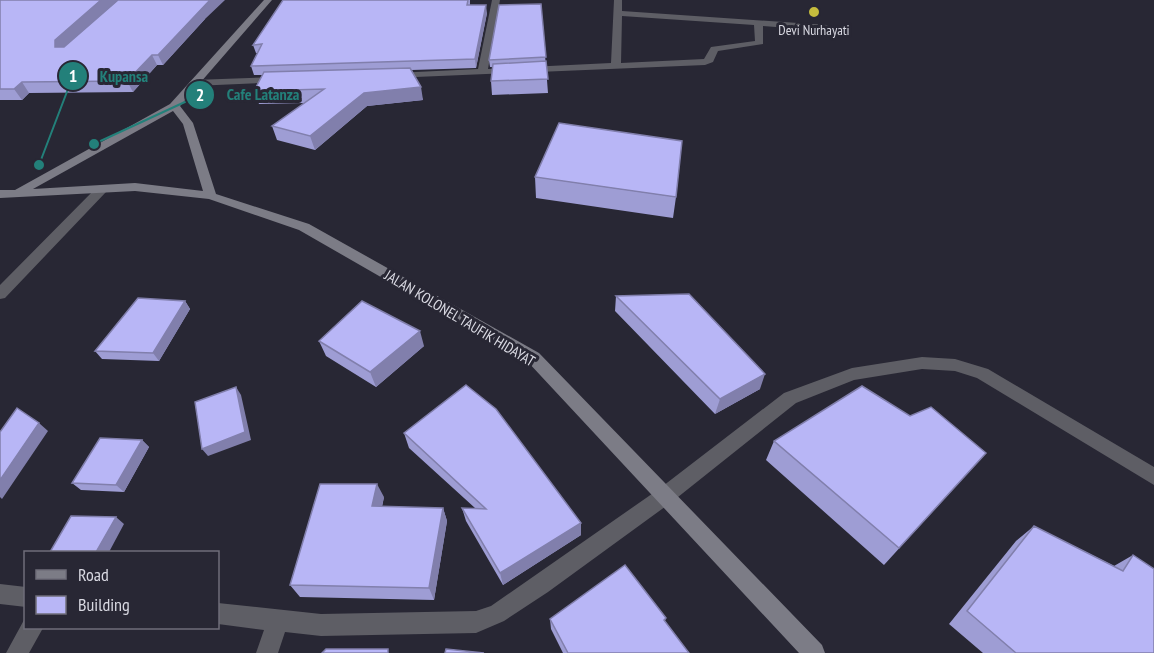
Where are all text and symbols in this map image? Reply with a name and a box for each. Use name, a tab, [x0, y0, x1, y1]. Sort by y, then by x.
marker: Devi Nurhayati	[807, 5, 821, 19]
place label: Devi Nurhayati	[778, 21, 850, 39]
callout: Kupansa	[58, 59, 160, 93]
text: 1	[69, 64, 77, 87]
text: Kupansa	[100, 66, 149, 86]
callout: Cafe Latanza	[185, 78, 312, 112]
text: 2	[196, 83, 204, 106]
text: Cafe Latanza	[227, 84, 300, 104]
street label: JALAN KOLONEL TAUFIK HIDAYAT	[380, 265, 539, 371]
legend	[24, 551, 219, 629]
text: Road	[78, 563, 109, 586]
text: Building	[78, 593, 130, 616]

